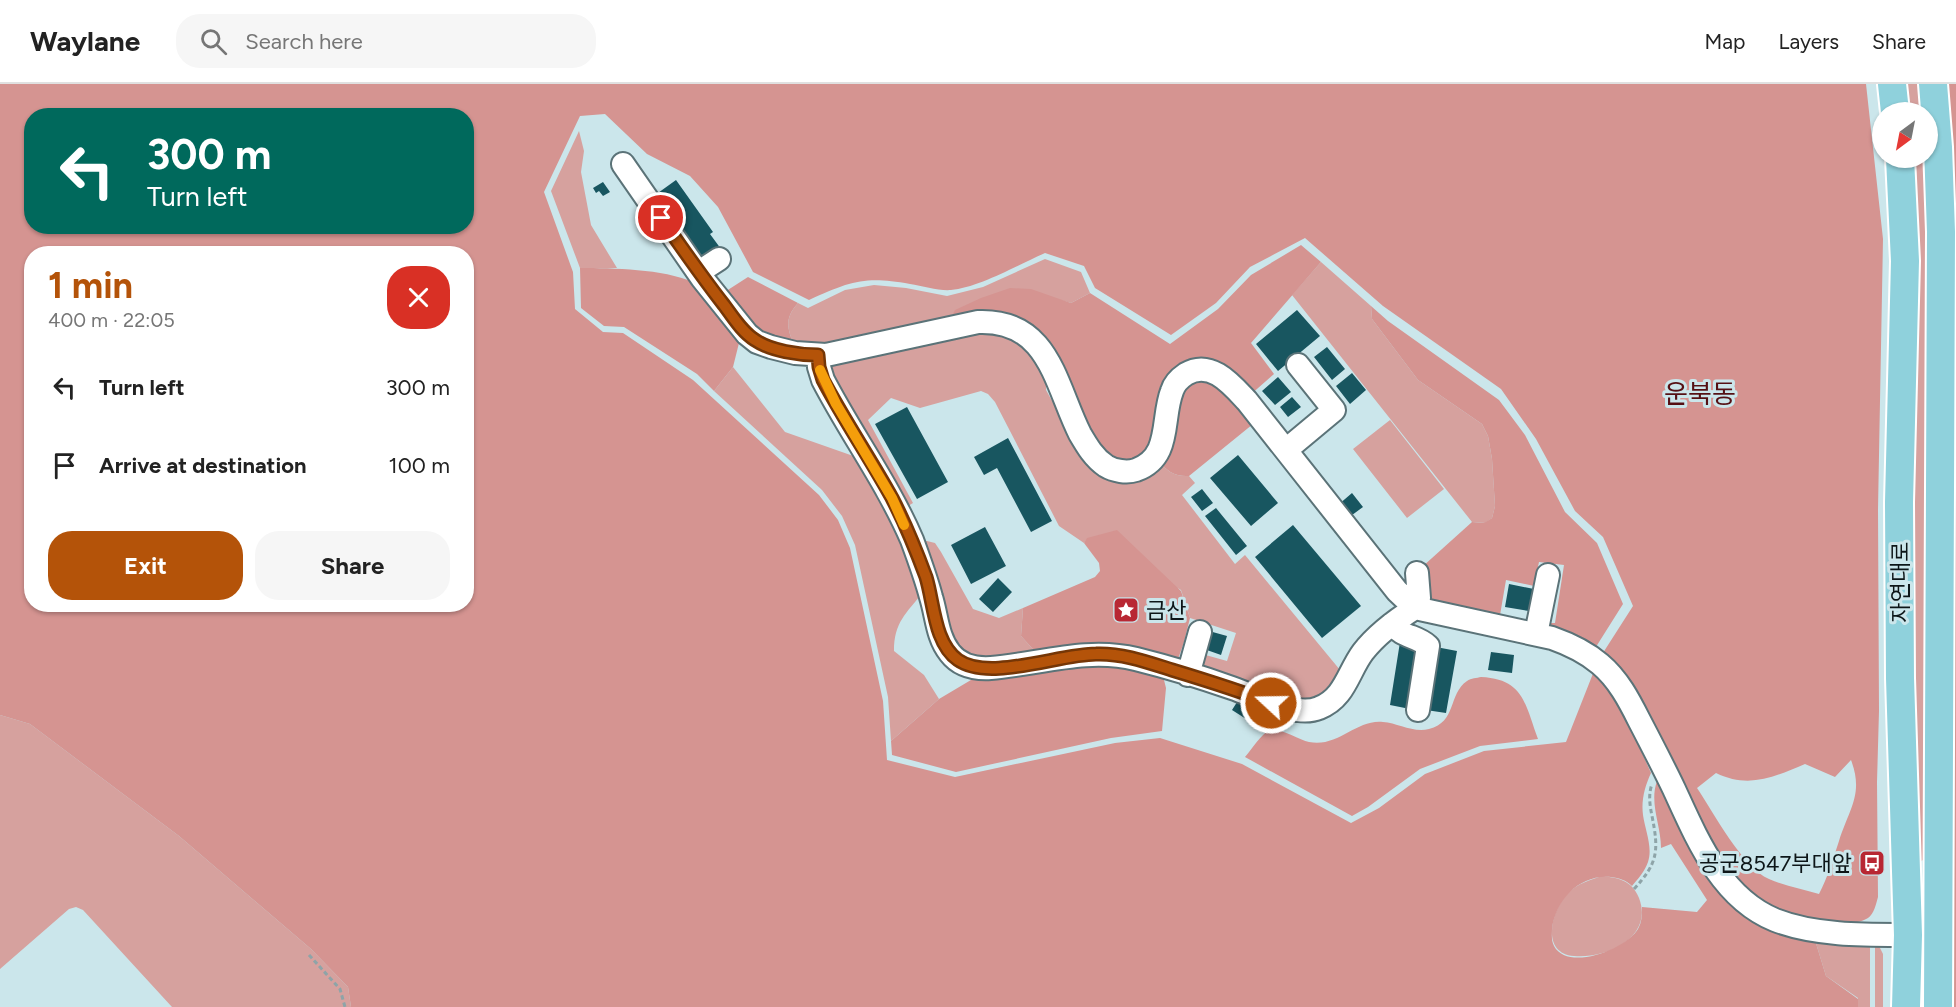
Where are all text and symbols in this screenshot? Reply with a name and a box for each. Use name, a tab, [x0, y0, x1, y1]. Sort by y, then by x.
search box	[176, 14, 596, 68]
text: Waylane	[30, 24, 140, 58]
icon: search	[197, 25, 230, 58]
text: Search here	[245, 28, 363, 55]
text: Map	[1705, 29, 1745, 54]
text: Layers	[1778, 29, 1839, 54]
text: Share	[1872, 29, 1926, 54]
north arrow	[1872, 102, 1938, 168]
map controls	[1872, 102, 1938, 168]
text: 300 m	[147, 129, 271, 180]
icon: left	[48, 132, 126, 210]
text: Turn left	[147, 180, 247, 213]
pin	[635, 192, 686, 243]
icon: arrive	[644, 201, 677, 234]
text: 1 min	[48, 264, 133, 307]
button: close	[387, 266, 450, 329]
text: 400 m · 22:05	[48, 308, 175, 332]
icon: left	[48, 371, 81, 404]
text: Turn left	[99, 374, 185, 401]
text: 300 m	[386, 374, 450, 401]
district label: 운북동	[1664, 378, 1736, 410]
icon: arrive	[48, 449, 81, 482]
text: Arrive at destination	[99, 452, 307, 479]
text: 100 m	[389, 452, 450, 479]
button: Exit	[48, 531, 243, 600]
button: Share	[255, 531, 450, 600]
street label: 자연대로	[1887, 542, 1914, 622]
place icon: 금산	[1111, 595, 1141, 625]
place label: 금산	[1146, 597, 1186, 624]
position arrow	[1239, 671, 1303, 735]
bus stop icon: 공군8547부대앞	[1857, 848, 1887, 878]
place label: 공군8547부대앞	[1699, 850, 1852, 877]

